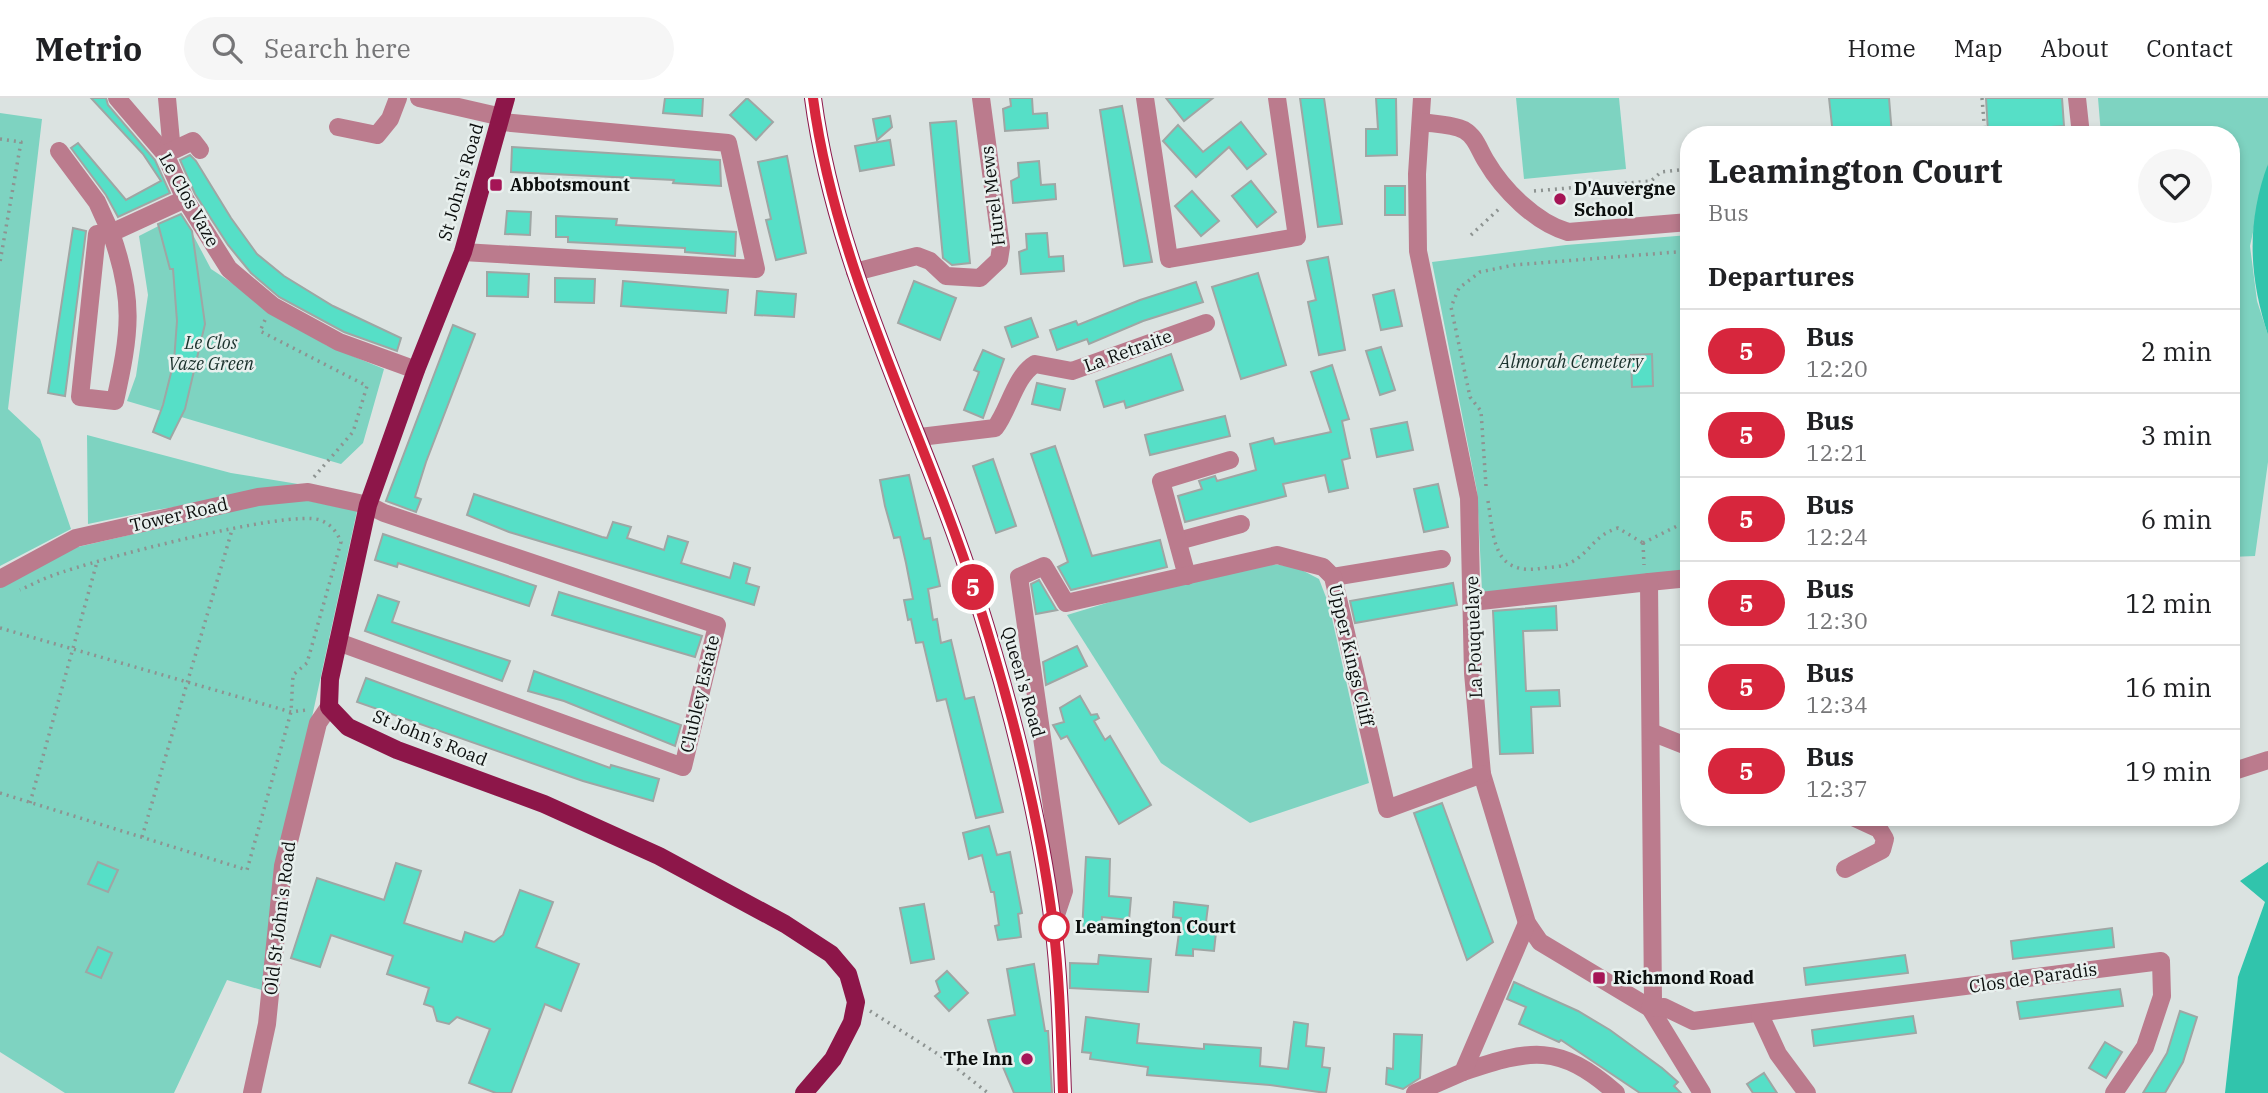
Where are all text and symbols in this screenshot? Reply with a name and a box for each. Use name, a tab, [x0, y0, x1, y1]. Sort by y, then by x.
search box	[184, 17, 674, 80]
text: Metrio	[35, 27, 142, 70]
icon: search	[208, 29, 246, 67]
text: Search here	[264, 31, 411, 65]
text: Home	[1848, 32, 1916, 64]
text: Map	[1954, 32, 2002, 64]
text: About	[2040, 32, 2108, 64]
text: Contact	[2146, 32, 2233, 64]
street label: St John's Road	[433, 120, 488, 243]
street label: Hurel Mews	[975, 145, 1010, 247]
street label: Le Clos Vaze	[154, 149, 225, 251]
text: Leamington Court	[1708, 149, 2003, 192]
button: heart	[2138, 149, 2212, 223]
place label: Abbotsmount	[510, 173, 630, 196]
marker: Abbotsmount	[488, 177, 504, 193]
place label: D'Auvergne School	[1574, 177, 1676, 221]
marker: D'Auvergne School	[1552, 191, 1568, 207]
text: Bus	[1708, 197, 1749, 227]
text: Departures	[1708, 259, 1854, 293]
text: Bus	[1806, 319, 1854, 353]
street label: La Retraite	[1081, 324, 1175, 377]
park label: Le Clos Vaze Green	[168, 331, 255, 375]
text: 2 min	[2141, 334, 2212, 368]
text: 5	[1739, 335, 1754, 367]
park label: Almorah Cemetery	[1498, 350, 1645, 373]
text: 12:20	[1806, 353, 1868, 383]
text: Bus	[1806, 403, 1854, 437]
text: 3 min	[2141, 418, 2212, 452]
text: 5	[1739, 419, 1754, 451]
text: 12:21	[1806, 437, 1868, 467]
text: Bus	[1806, 487, 1854, 521]
street label: Tower Road	[128, 492, 230, 537]
text: 6 min	[2141, 502, 2212, 536]
text: 5	[1739, 503, 1754, 535]
text: 12:24	[1806, 521, 1868, 551]
line badge: 5	[950, 564, 996, 610]
text: 5	[966, 571, 980, 603]
text: Bus	[1806, 571, 1854, 605]
street label: La Pouquelaye	[1460, 575, 1487, 699]
street label: Upper Kings Cliff	[1324, 582, 1379, 730]
text: 12 min	[2125, 586, 2212, 620]
text: 5	[1739, 587, 1754, 619]
text: 12:30	[1806, 605, 1868, 635]
street label: Queen's Road	[997, 624, 1050, 740]
street label: Clubley Estate	[675, 633, 724, 755]
text: Bus	[1806, 655, 1854, 689]
text: 16 min	[2125, 670, 2212, 704]
text: 5	[1739, 671, 1754, 703]
text: 12:34	[1806, 689, 1868, 719]
street label: St John's Road	[370, 704, 491, 771]
text: Bus	[1806, 739, 1854, 773]
text: 19 min	[2125, 754, 2212, 788]
text: 5	[1739, 755, 1754, 787]
text: 12:37	[1806, 773, 1868, 803]
street label: Old St John's Road	[259, 840, 300, 996]
marker: Leamington Court	[1039, 912, 1069, 942]
place label: Leamington Court	[1075, 915, 1236, 938]
street label: Clos de Paradis	[1967, 957, 2098, 998]
place label: Richmond Road	[1613, 966, 1754, 989]
marker: Richmond Road	[1591, 970, 1607, 986]
place label: The Inn	[943, 1047, 1013, 1070]
marker: The Inn	[1019, 1051, 1035, 1067]

